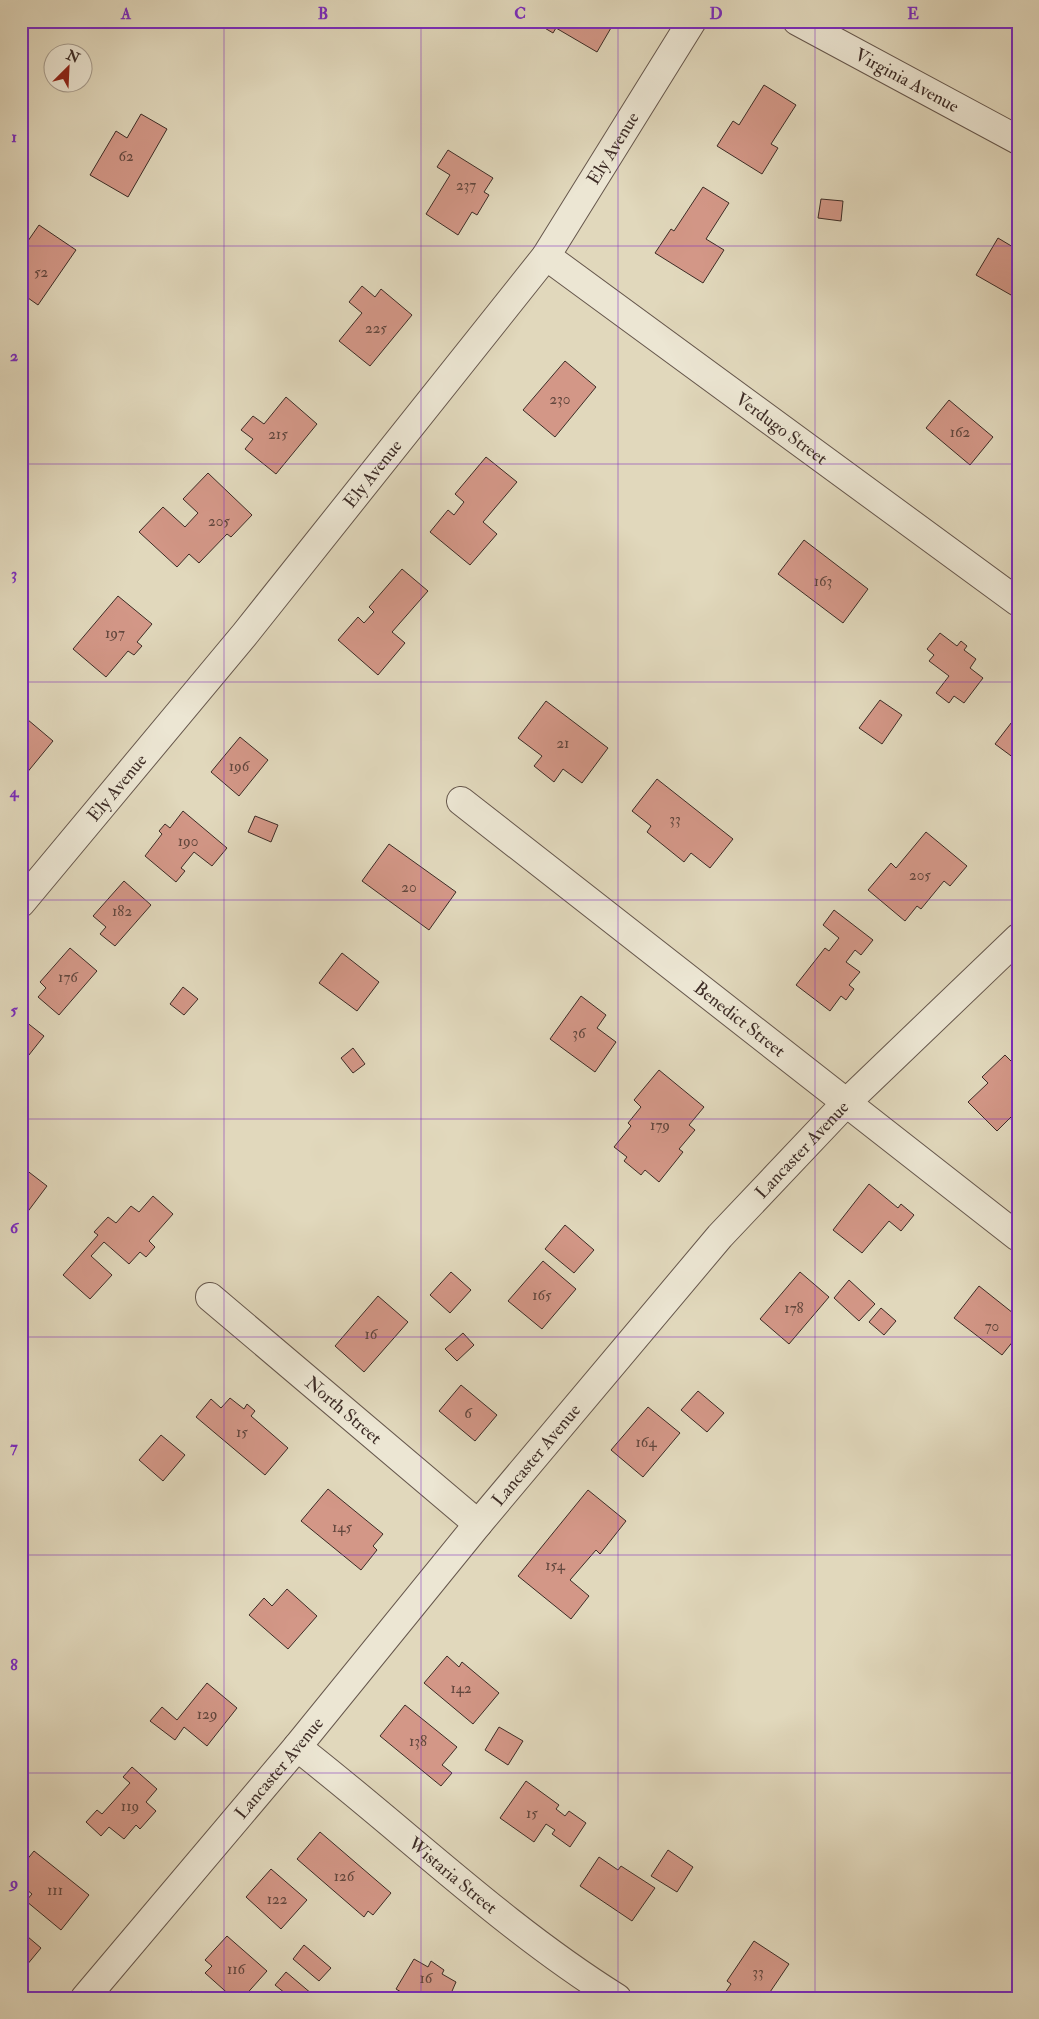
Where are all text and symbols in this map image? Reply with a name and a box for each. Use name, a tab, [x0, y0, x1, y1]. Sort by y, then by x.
text: A	[120, 4, 132, 24]
text: B	[318, 4, 328, 24]
text: C	[514, 4, 526, 24]
text: D	[709, 4, 723, 24]
text: E	[907, 4, 919, 24]
north arrow	[42, 42, 92, 92]
street label: Virginia Avenue	[851, 43, 963, 118]
text: N	[63, 46, 83, 67]
street label: Ely Avenue	[582, 108, 645, 189]
text: 1	[11, 127, 17, 147]
house number: 62	[118, 147, 134, 166]
house number: 237	[456, 176, 476, 195]
house number: 52	[34, 263, 48, 282]
house number: 225	[365, 319, 387, 338]
text: 2	[10, 346, 18, 366]
street label: Verdugo Street	[731, 388, 832, 470]
house number: 230	[549, 390, 571, 409]
house number: 162	[950, 423, 971, 442]
house number: 215	[268, 425, 288, 444]
street label: Ely Avenue	[339, 435, 408, 513]
house number: 205	[208, 512, 230, 531]
text: 3	[11, 564, 17, 584]
house number: 163	[814, 572, 832, 591]
house number: 197	[105, 624, 125, 643]
house number: 21	[557, 734, 569, 753]
street label: Ely Avenue	[82, 749, 153, 827]
house number: 196	[229, 757, 251, 776]
text: 4	[9, 782, 20, 802]
house number: 33	[669, 810, 681, 829]
house number: 190	[178, 832, 198, 851]
house number: 205	[909, 866, 931, 885]
house number: 20	[401, 878, 417, 897]
house number: 182	[112, 902, 132, 921]
house number: 176	[58, 968, 79, 987]
street label: Benedict Street	[689, 977, 790, 1063]
text: 5	[10, 1000, 18, 1020]
house number: 36	[572, 1024, 587, 1043]
street label: Lancaster Avenue	[750, 1096, 854, 1204]
house number: 179	[650, 1116, 670, 1135]
text: 6	[10, 1218, 20, 1238]
house number: 165	[532, 1286, 552, 1305]
house number: 178	[784, 1299, 804, 1318]
house number: 70	[985, 1317, 999, 1336]
house number: 16	[365, 1325, 379, 1344]
street label: North Street	[300, 1371, 386, 1450]
street label: Lancaster Avenue	[487, 1399, 586, 1511]
house number: 6	[464, 1404, 473, 1423]
house number: 15	[236, 1423, 248, 1442]
house number: 164	[636, 1433, 657, 1452]
text: 7	[10, 1437, 18, 1457]
house number: 145	[332, 1518, 352, 1537]
house number: 154	[545, 1556, 566, 1575]
text: 8	[10, 1655, 18, 1675]
house number: 142	[450, 1679, 472, 1698]
house number: 129	[197, 1705, 217, 1724]
street label: Lancaster Avenue	[230, 1712, 329, 1824]
house number: 138	[409, 1732, 427, 1751]
house number: 119	[121, 1797, 139, 1816]
house number: 15	[526, 1804, 538, 1823]
street label: Wistaria Street	[403, 1832, 502, 1919]
house number: 126	[334, 1867, 356, 1886]
text: 9	[8, 1873, 18, 1893]
house number: 111	[47, 1881, 63, 1900]
house number: 122	[267, 1890, 288, 1909]
house number: 116	[227, 1960, 247, 1979]
house number: 33	[752, 1963, 764, 1982]
house number: 16	[420, 1969, 434, 1988]

